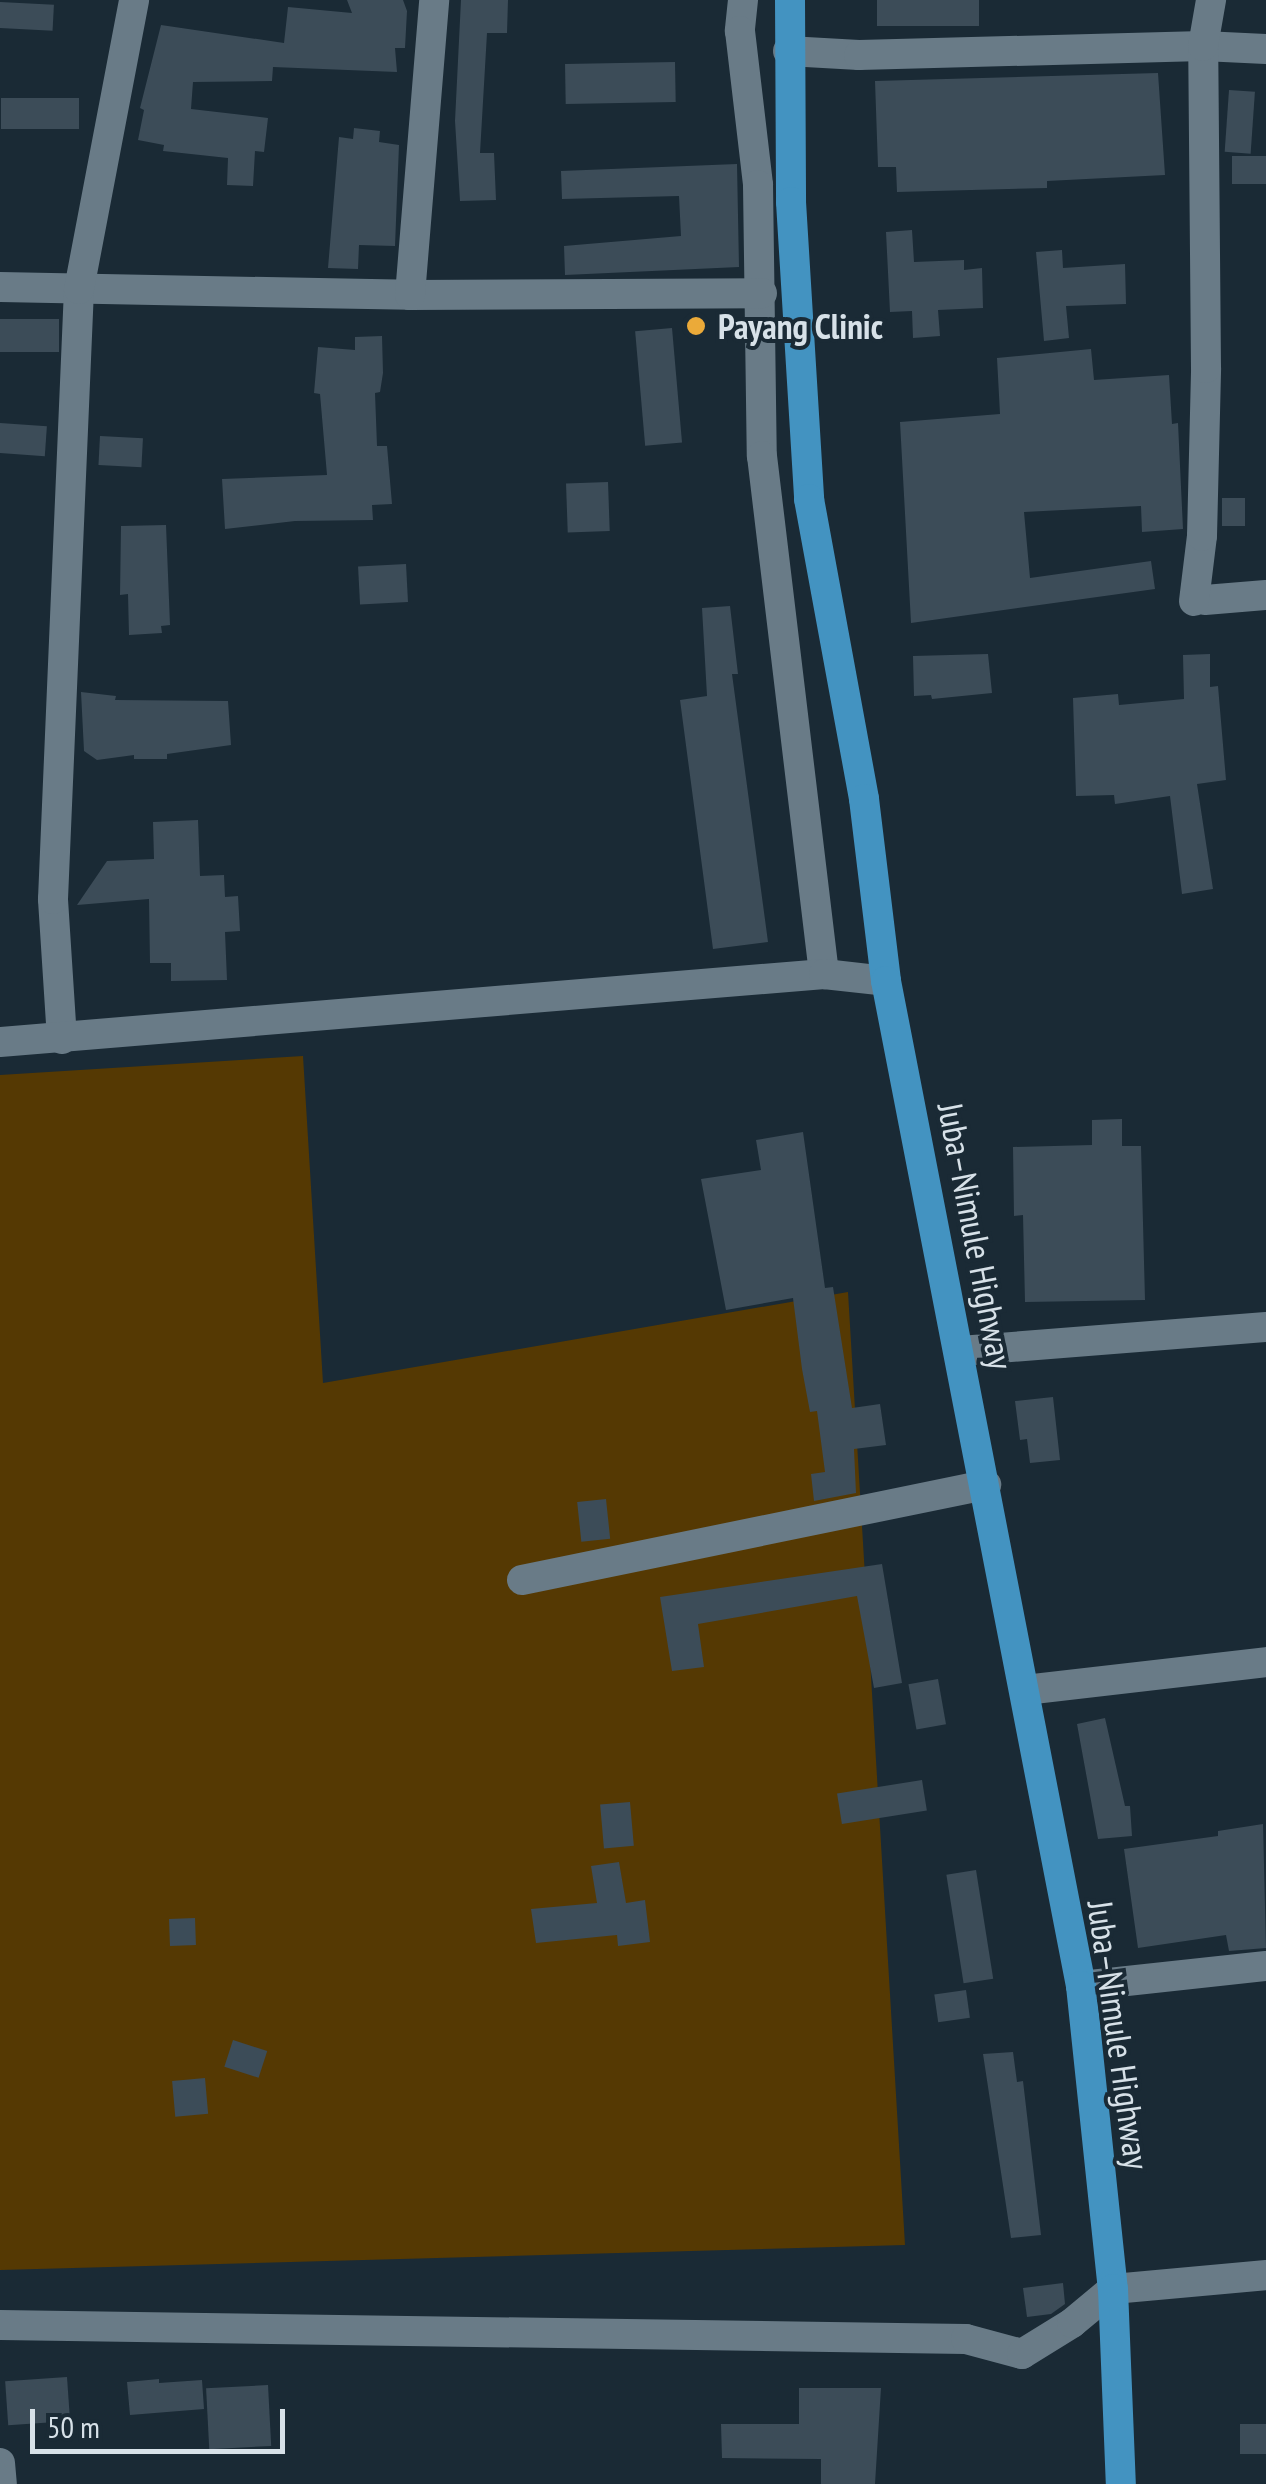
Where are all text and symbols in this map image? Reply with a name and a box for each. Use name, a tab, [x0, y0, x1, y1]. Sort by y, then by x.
place label: Payang Clinic	[718, 305, 883, 347]
marker: Payang Clinic	[683, 313, 709, 339]
street label: Juba–Nimule Highway	[930, 1099, 1022, 1373]
street label: Juba–Nimule Highway	[1079, 1898, 1159, 2172]
scale bar	[35, 2389, 290, 2451]
text: 50 m	[47, 2407, 100, 2446]

